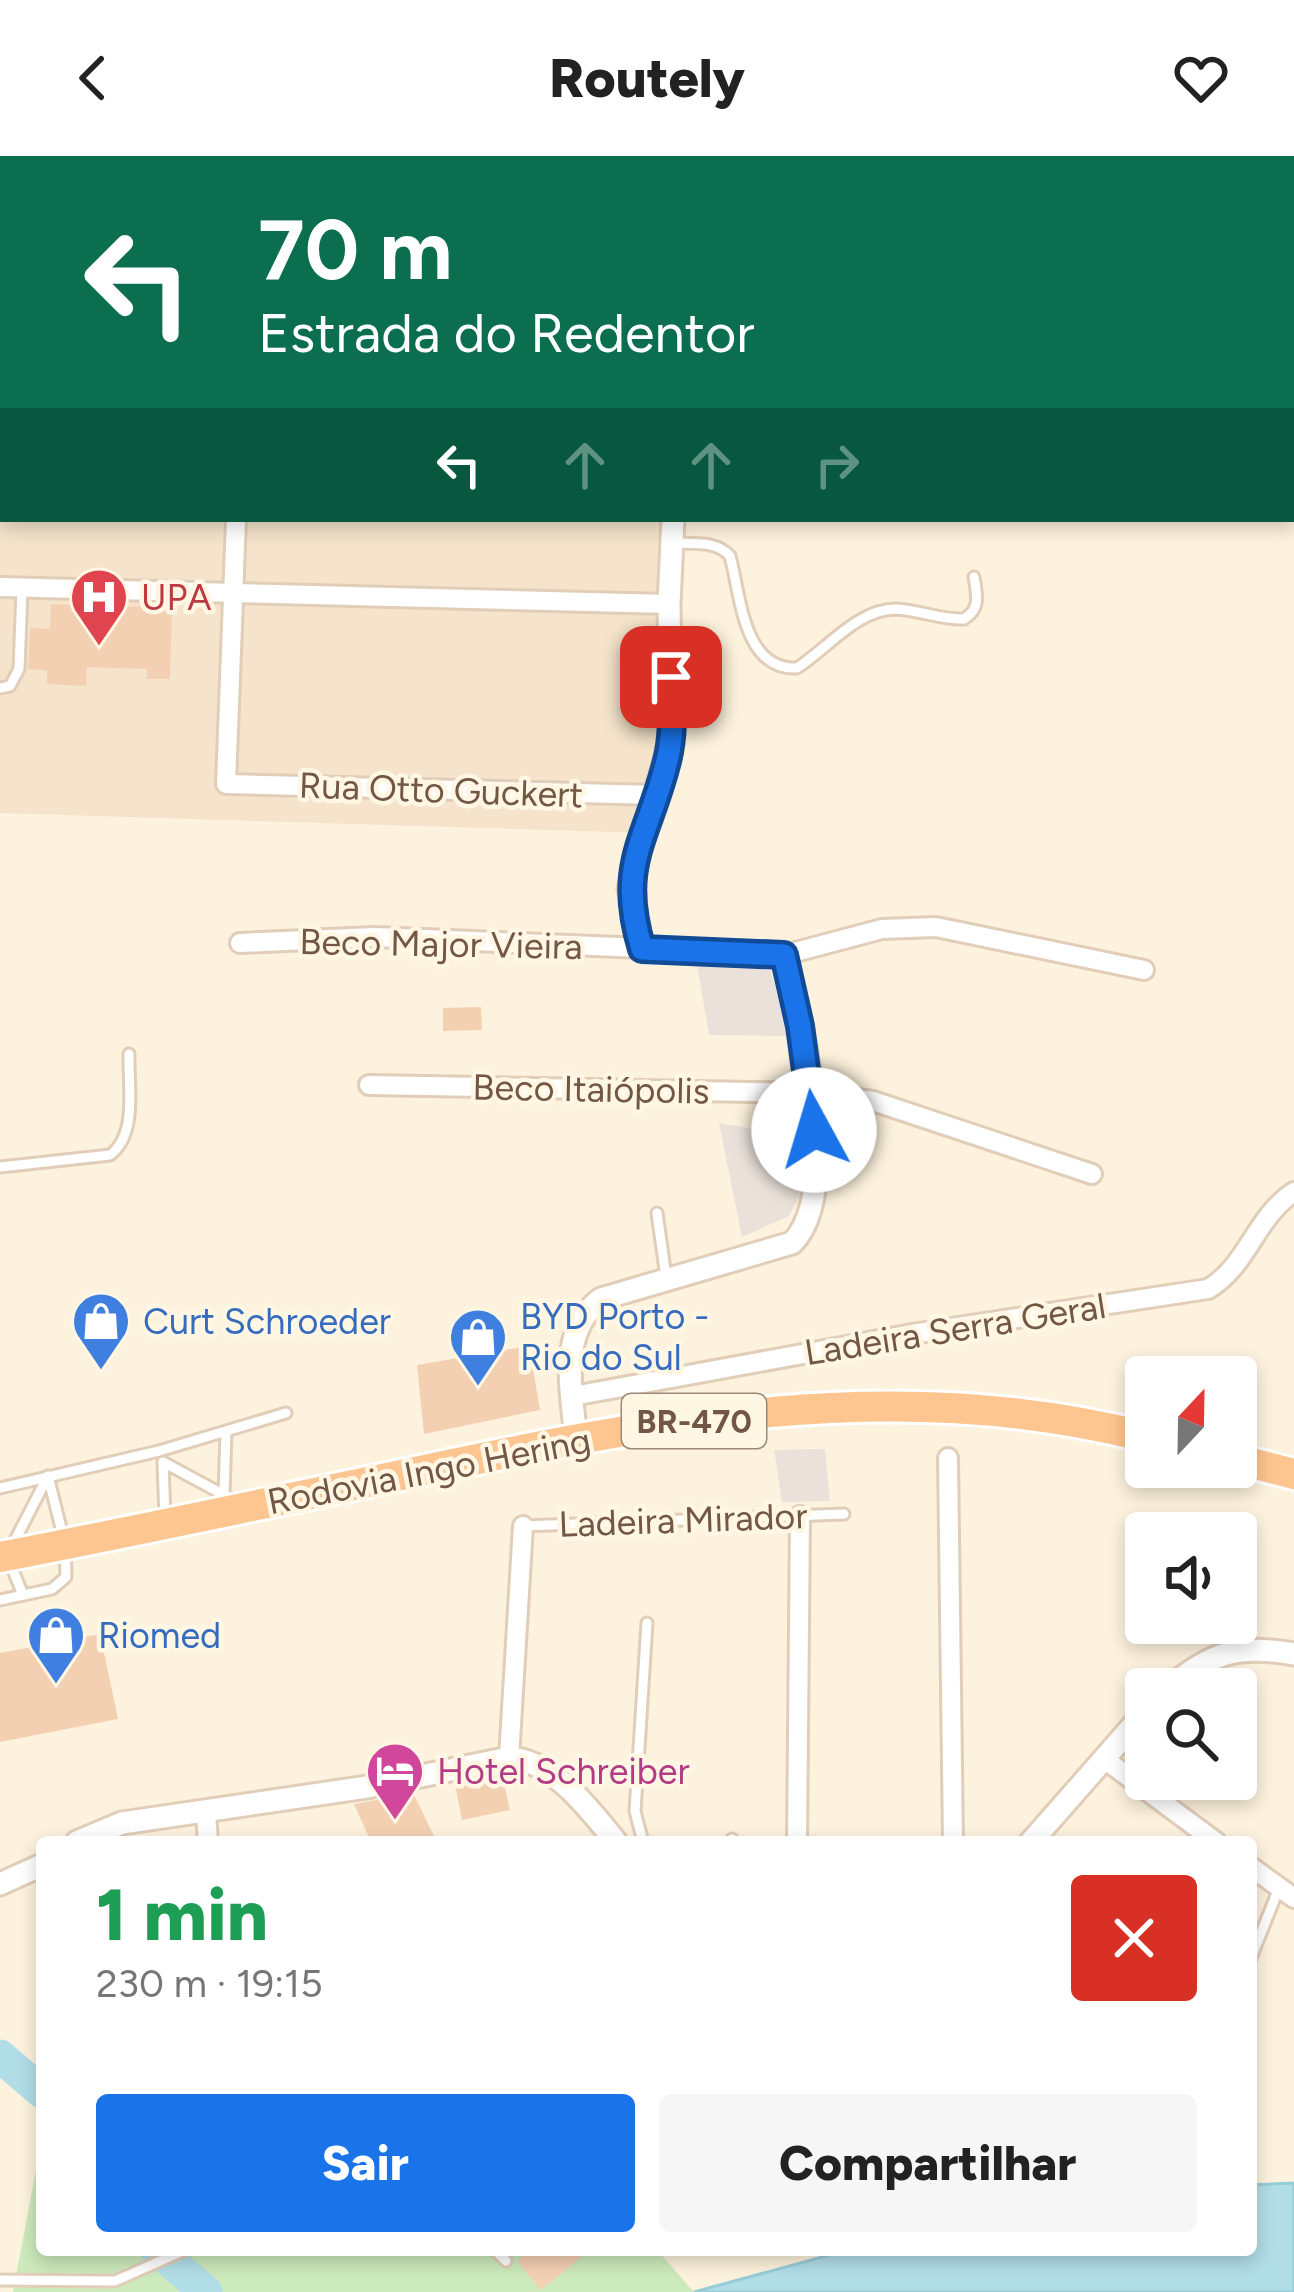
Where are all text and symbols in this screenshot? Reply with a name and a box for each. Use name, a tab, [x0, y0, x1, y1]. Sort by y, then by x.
icon: back	[60, 45, 126, 111]
icon: heart	[1168, 45, 1234, 111]
text: Routely	[549, 46, 745, 111]
text: 70 m	[258, 199, 452, 300]
icon: left	[60, 204, 216, 360]
text: Estrada do Redentor	[258, 301, 755, 366]
icon: left	[426, 432, 492, 498]
icon: ahead	[552, 432, 618, 498]
icon: ahead	[678, 432, 744, 498]
icon: right	[804, 432, 870, 498]
hospital icon: UPA	[68, 566, 130, 648]
place label: UPA	[141, 576, 212, 619]
pin	[620, 626, 722, 728]
icon: arrive	[638, 644, 704, 710]
street label: Rua Otto Guckert	[298, 764, 584, 816]
street label: Beco Major Vieira	[299, 920, 583, 968]
street label: Beco Itaiópolis	[472, 1065, 710, 1113]
position arrow	[751, 1067, 877, 1193]
street label: Ladeira Serra Geral	[801, 1284, 1109, 1374]
shop icon: Curt Schroeder	[70, 1290, 132, 1372]
place label: BYD Porto - Rio do Sul	[520, 1295, 709, 1379]
place label: Curt Schroeder	[143, 1300, 391, 1343]
shop icon: BYD Porto - Rio do Sul	[447, 1306, 509, 1388]
north arrow	[1125, 1356, 1257, 1488]
map controls	[1125, 1356, 1257, 1800]
road number: BR-470	[622, 1394, 766, 1448]
street label: Rodovia Ingo Hering	[264, 1419, 594, 1523]
street label: Ladeira Mirador	[558, 1494, 808, 1546]
button: sound	[1125, 1512, 1257, 1644]
shop icon: Riomed	[25, 1604, 87, 1686]
place label: Riomed	[98, 1614, 221, 1657]
button: search	[1125, 1668, 1257, 1800]
hotel icon: Hotel Schreiber	[364, 1740, 426, 1822]
place label: Hotel Schreiber	[437, 1750, 690, 1793]
text: 1 min	[96, 1872, 268, 1958]
button: close	[1071, 1875, 1197, 2001]
text: 230 m · 19:15	[96, 1960, 323, 2007]
button: Sair	[96, 2094, 635, 2232]
button: Compartilhar	[659, 2094, 1197, 2232]

